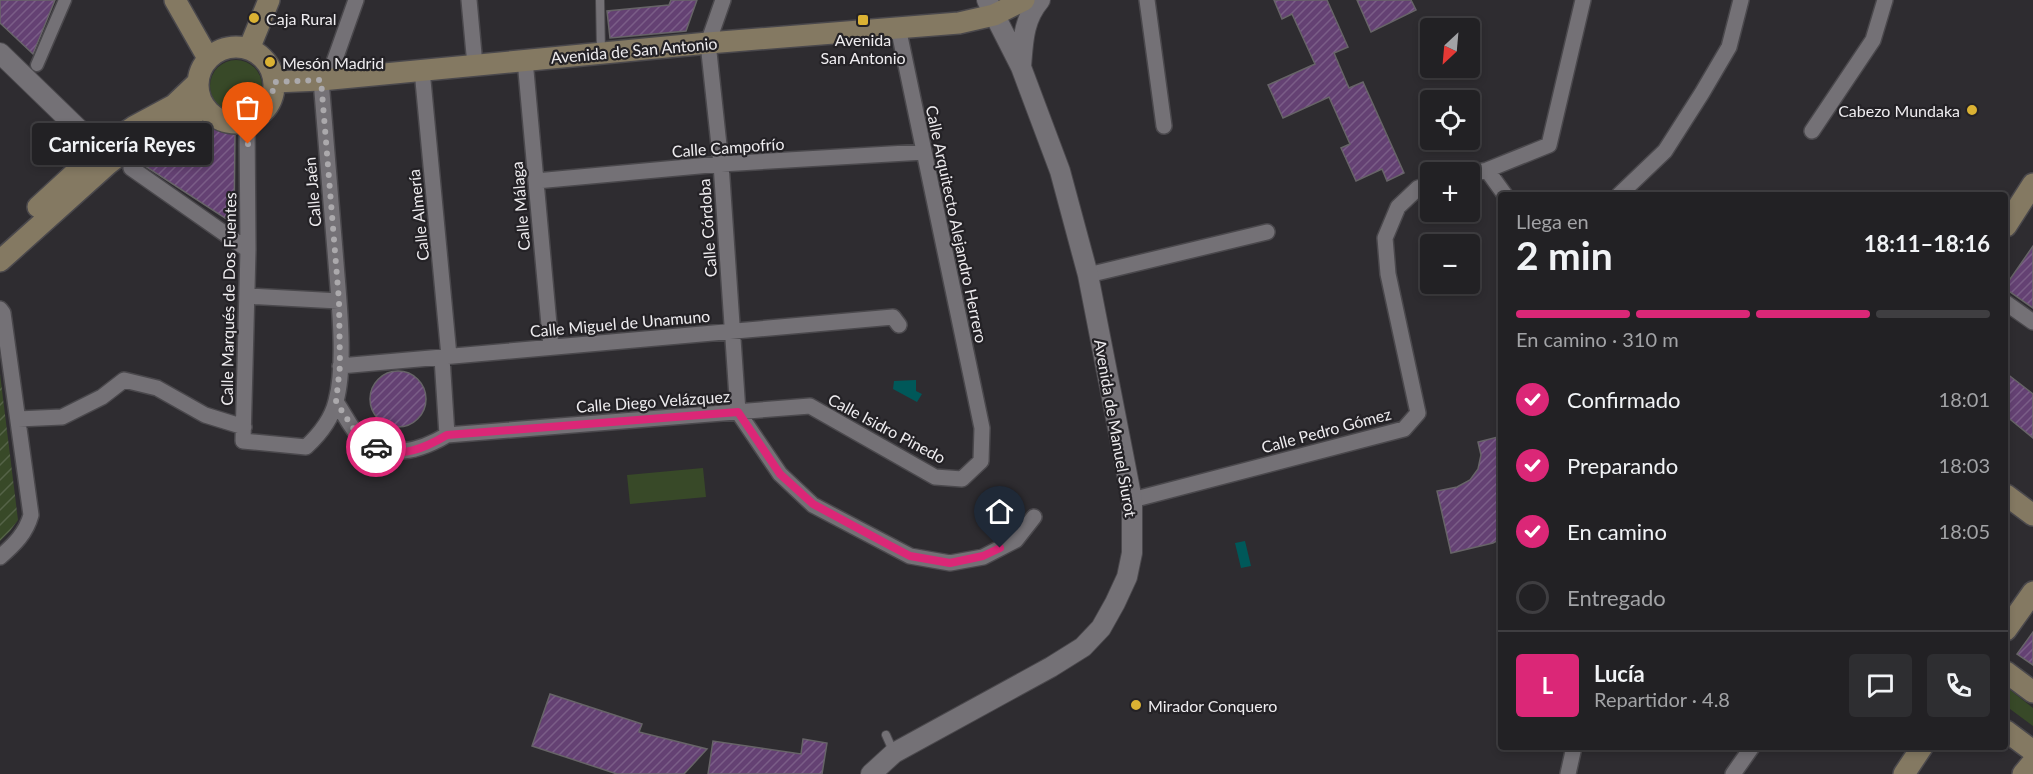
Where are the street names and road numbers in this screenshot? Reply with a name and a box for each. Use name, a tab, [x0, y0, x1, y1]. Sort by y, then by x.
street label: Avenida de San Antonio	[550, 33, 718, 67]
street label: Calle Arquitecto Alejandro Herrero	[923, 103, 991, 345]
street label: Calle Campofrío	[671, 134, 785, 160]
street label: Calle Jaén	[299, 156, 325, 228]
street label: Calle Málaga	[507, 161, 533, 251]
street label: Calle Almería	[404, 168, 432, 262]
street label: Calle Córdoba	[694, 178, 720, 278]
street label: Calle Marqués de Dos Fuentes	[217, 192, 239, 406]
street label: Calle Miguel de Unamuno	[529, 306, 711, 340]
street label: Avenida de Manuel Siurot	[1091, 338, 1141, 519]
street label: Calle Diego Velázquez	[575, 386, 731, 416]
street label: Calle Isidro Pinedo	[825, 389, 949, 467]
street label: Calle Pedro Gómez	[1259, 404, 1393, 456]

